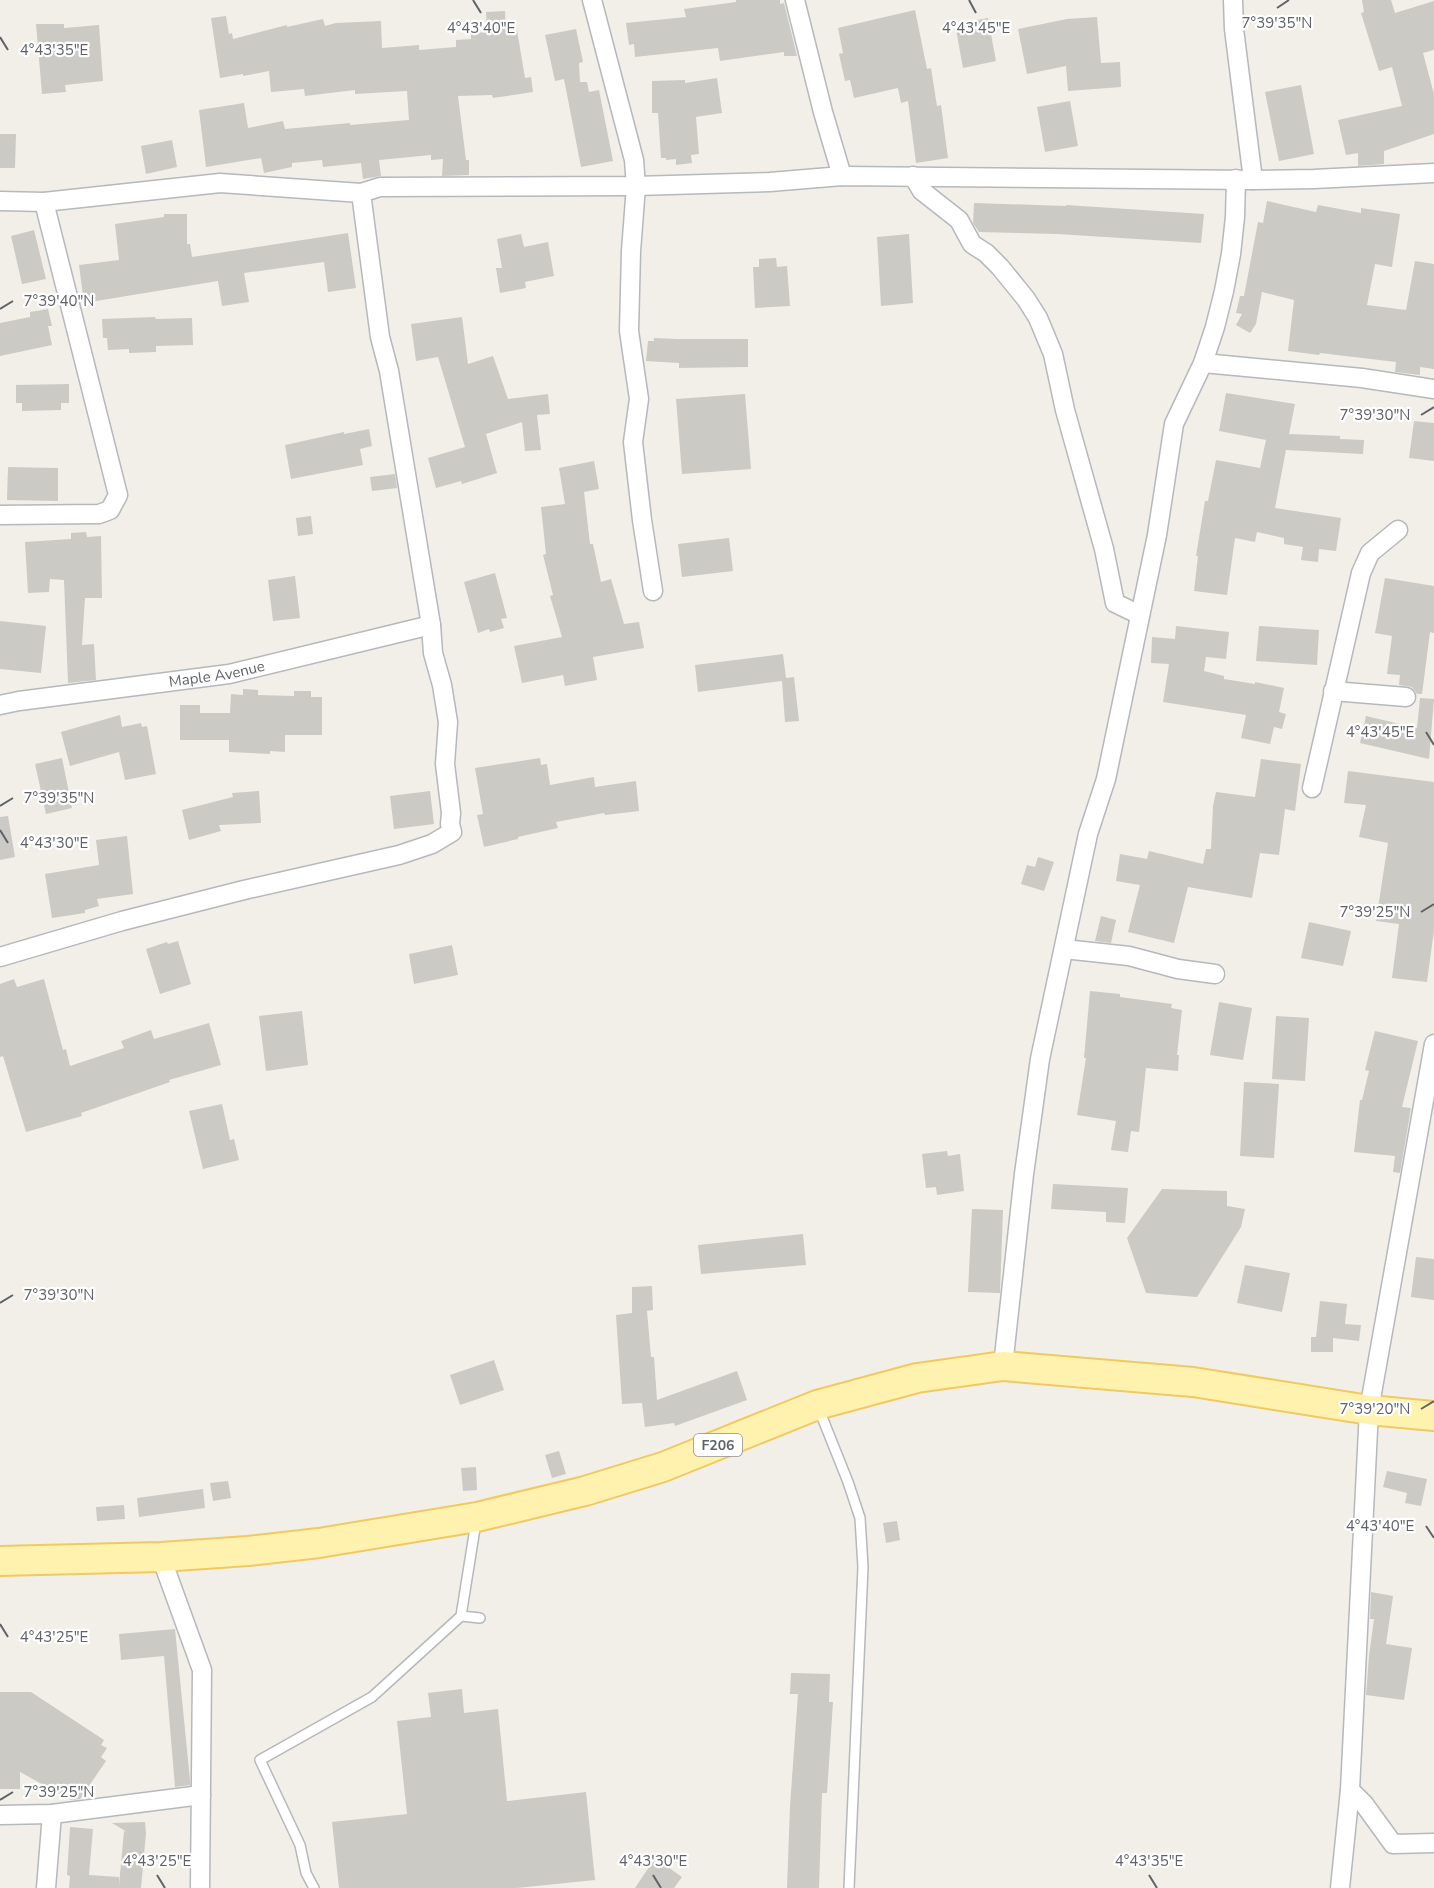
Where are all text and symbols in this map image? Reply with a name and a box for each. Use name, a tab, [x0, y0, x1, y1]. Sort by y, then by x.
text: 7°39'35"N	[1242, 13, 1312, 33]
text: 4°43'40"E	[447, 18, 515, 38]
text: 4°43'45"E	[942, 18, 1010, 38]
text: 4°43'35"E	[20, 40, 88, 60]
text: 7°39'40"N	[24, 291, 94, 311]
text: 7°39'30"N	[1340, 405, 1410, 425]
street label: Maple Avenue	[168, 656, 267, 692]
text: 4°43'45"E	[1346, 722, 1414, 742]
text: 7°39'35"N	[24, 788, 94, 808]
text: 4°43'30"E	[20, 833, 88, 853]
text: 7°39'25"N	[1340, 902, 1410, 922]
text: 7°39'30"N	[24, 1285, 94, 1305]
text: 7°39'20"N	[1340, 1399, 1410, 1419]
road number: F206	[694, 1434, 742, 1456]
text: 4°43'40"E	[1346, 1516, 1414, 1536]
text: 4°43'25"E	[20, 1627, 88, 1647]
text: 7°39'25"N	[24, 1782, 94, 1802]
text: 4°43'25"E	[123, 1851, 191, 1871]
text: 4°43'30"E	[619, 1851, 687, 1871]
text: 4°43'35"E	[1115, 1851, 1183, 1871]

